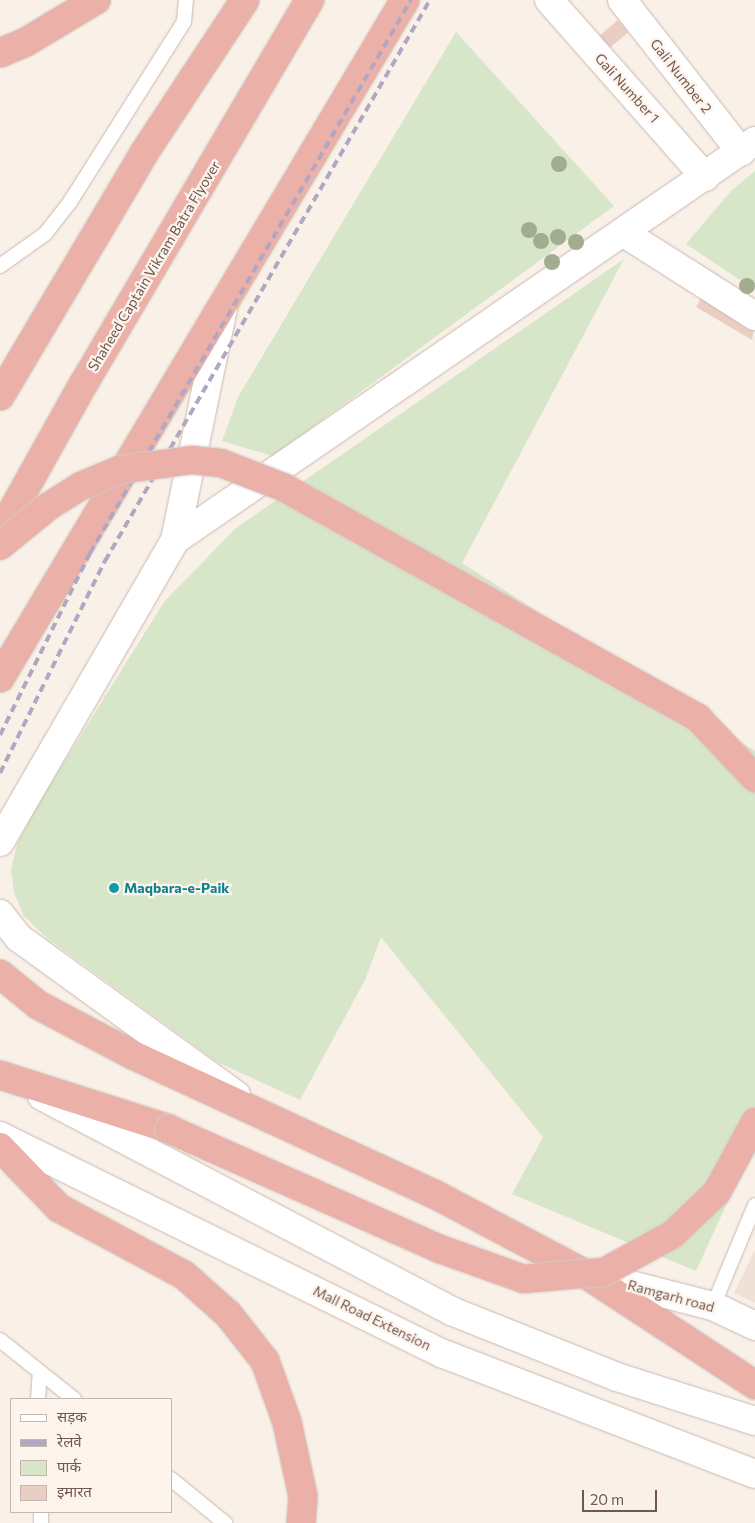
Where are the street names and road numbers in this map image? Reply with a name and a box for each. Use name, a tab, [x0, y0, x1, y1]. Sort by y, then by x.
street label: Gali Number 2	[647, 35, 715, 117]
street label: Gali Number 1	[591, 50, 663, 126]
street label: Shaheed Captain Vikram Batra Flyover	[84, 158, 224, 374]
street label: Ramgarh road	[626, 1276, 716, 1316]
street label: Mall Road Extension	[310, 1282, 434, 1354]

